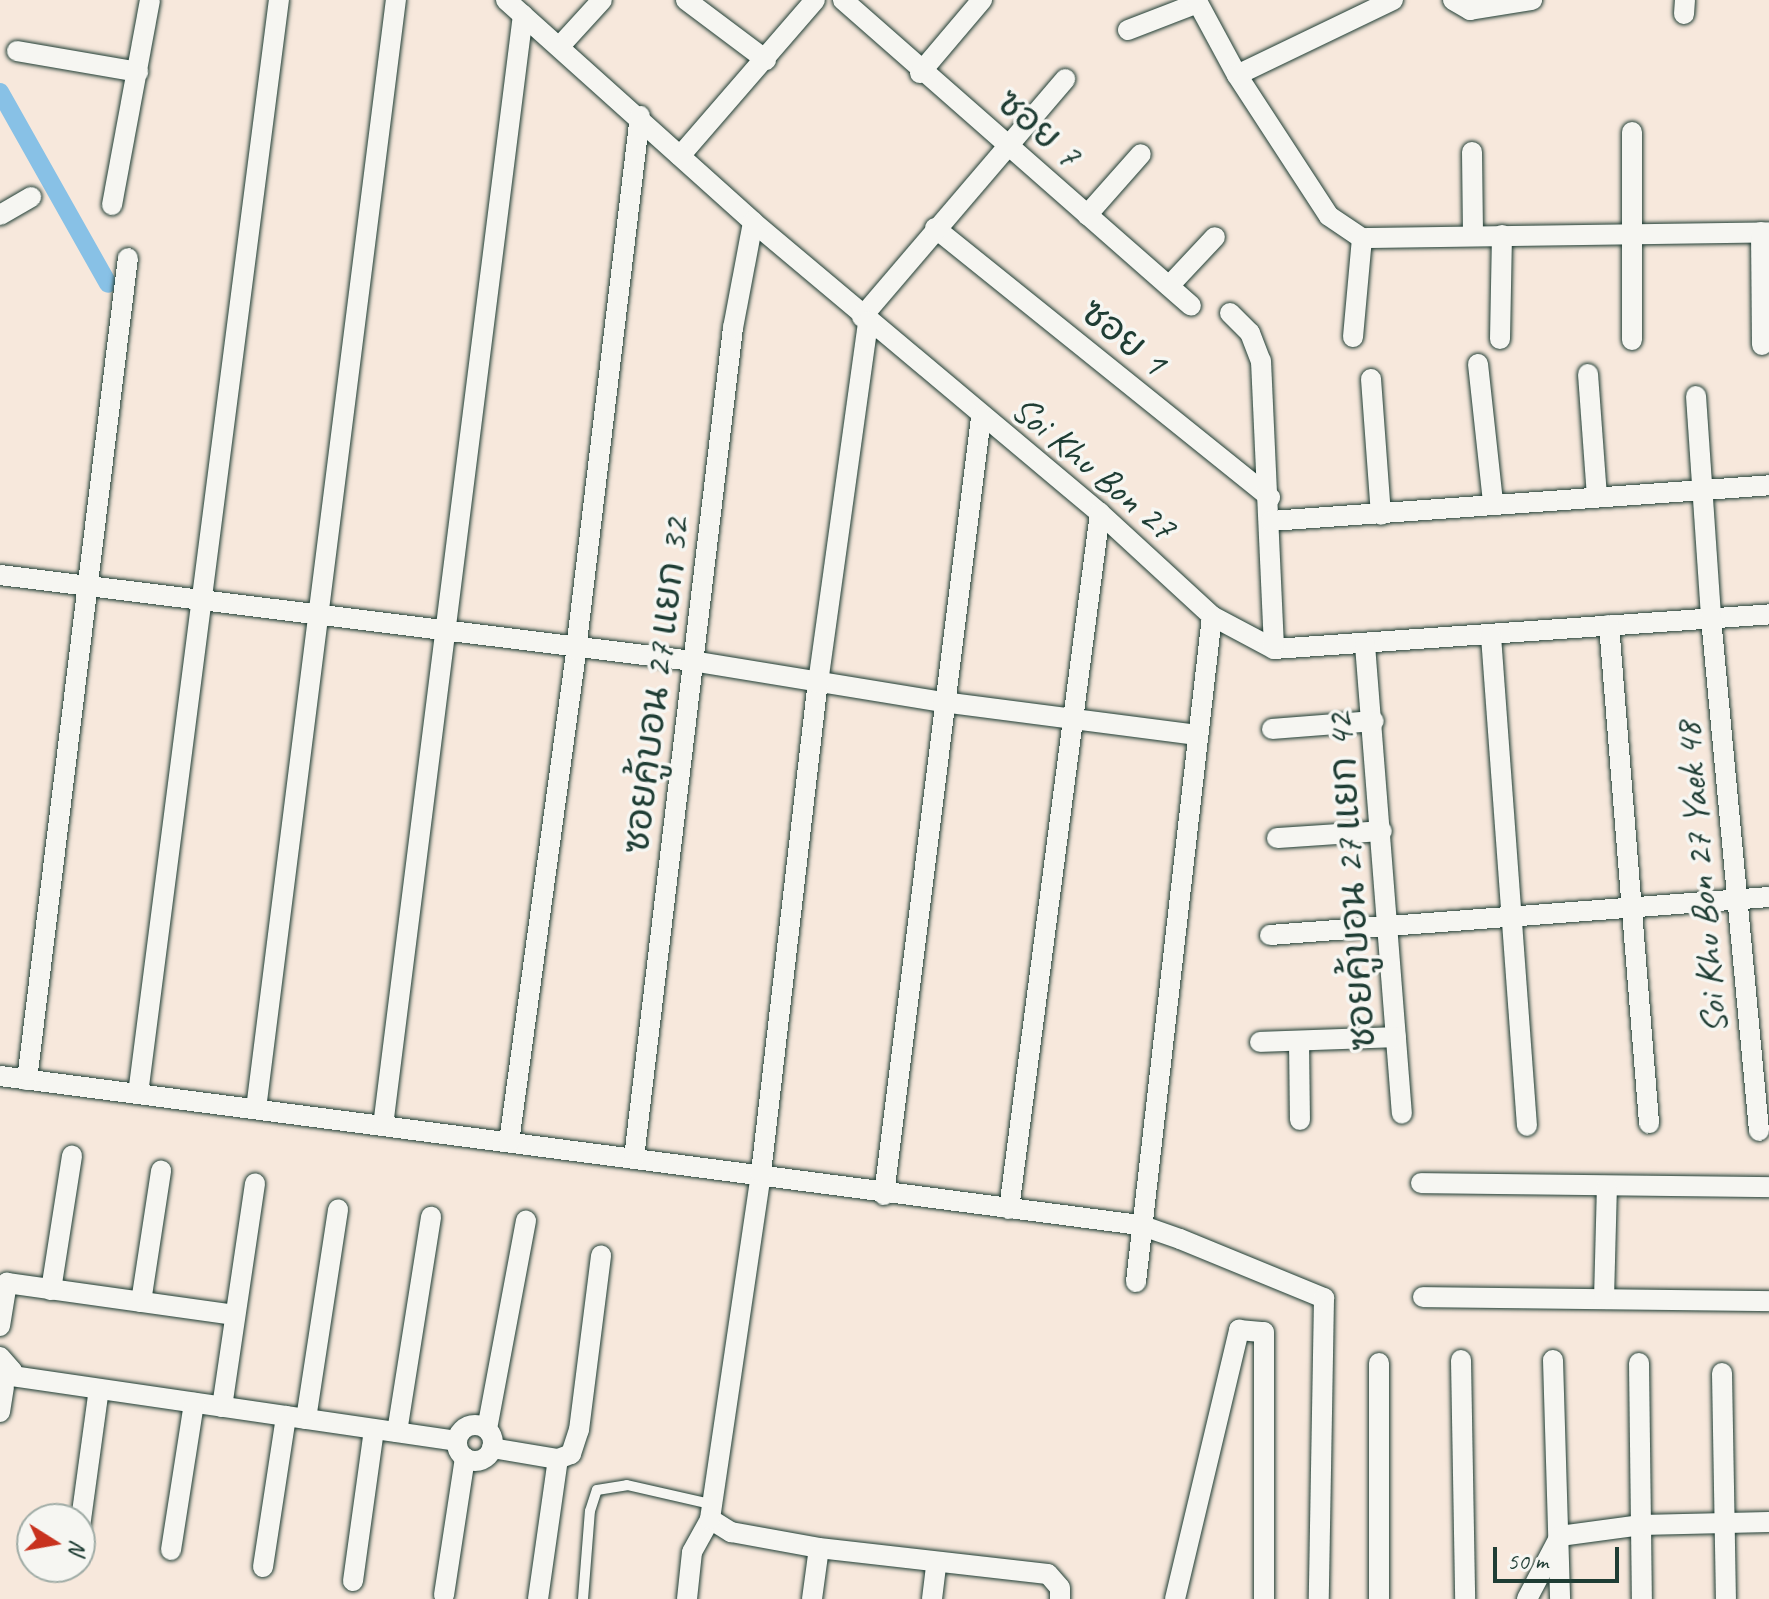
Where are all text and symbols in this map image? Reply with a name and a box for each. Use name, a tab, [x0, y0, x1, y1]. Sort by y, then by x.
street label: ซอย 7	[987, 79, 1091, 177]
street label: ซอย 1	[1072, 289, 1176, 385]
street label: Soi Khu Bon 27	[1002, 386, 1186, 550]
street label: ซอยคู้บอน 27 แยก 32	[613, 516, 699, 856]
street label: ซอยคู้บอน 27 แยก 42	[1316, 712, 1386, 1052]
street label: Soi Khu Bon 27 Yaek 48	[1665, 720, 1737, 1036]
north arrow	[16, 1503, 96, 1583]
scale bar	[1497, 1531, 1623, 1581]
text: N	[63, 1538, 93, 1557]
text: 50 m	[1507, 1546, 1548, 1576]

